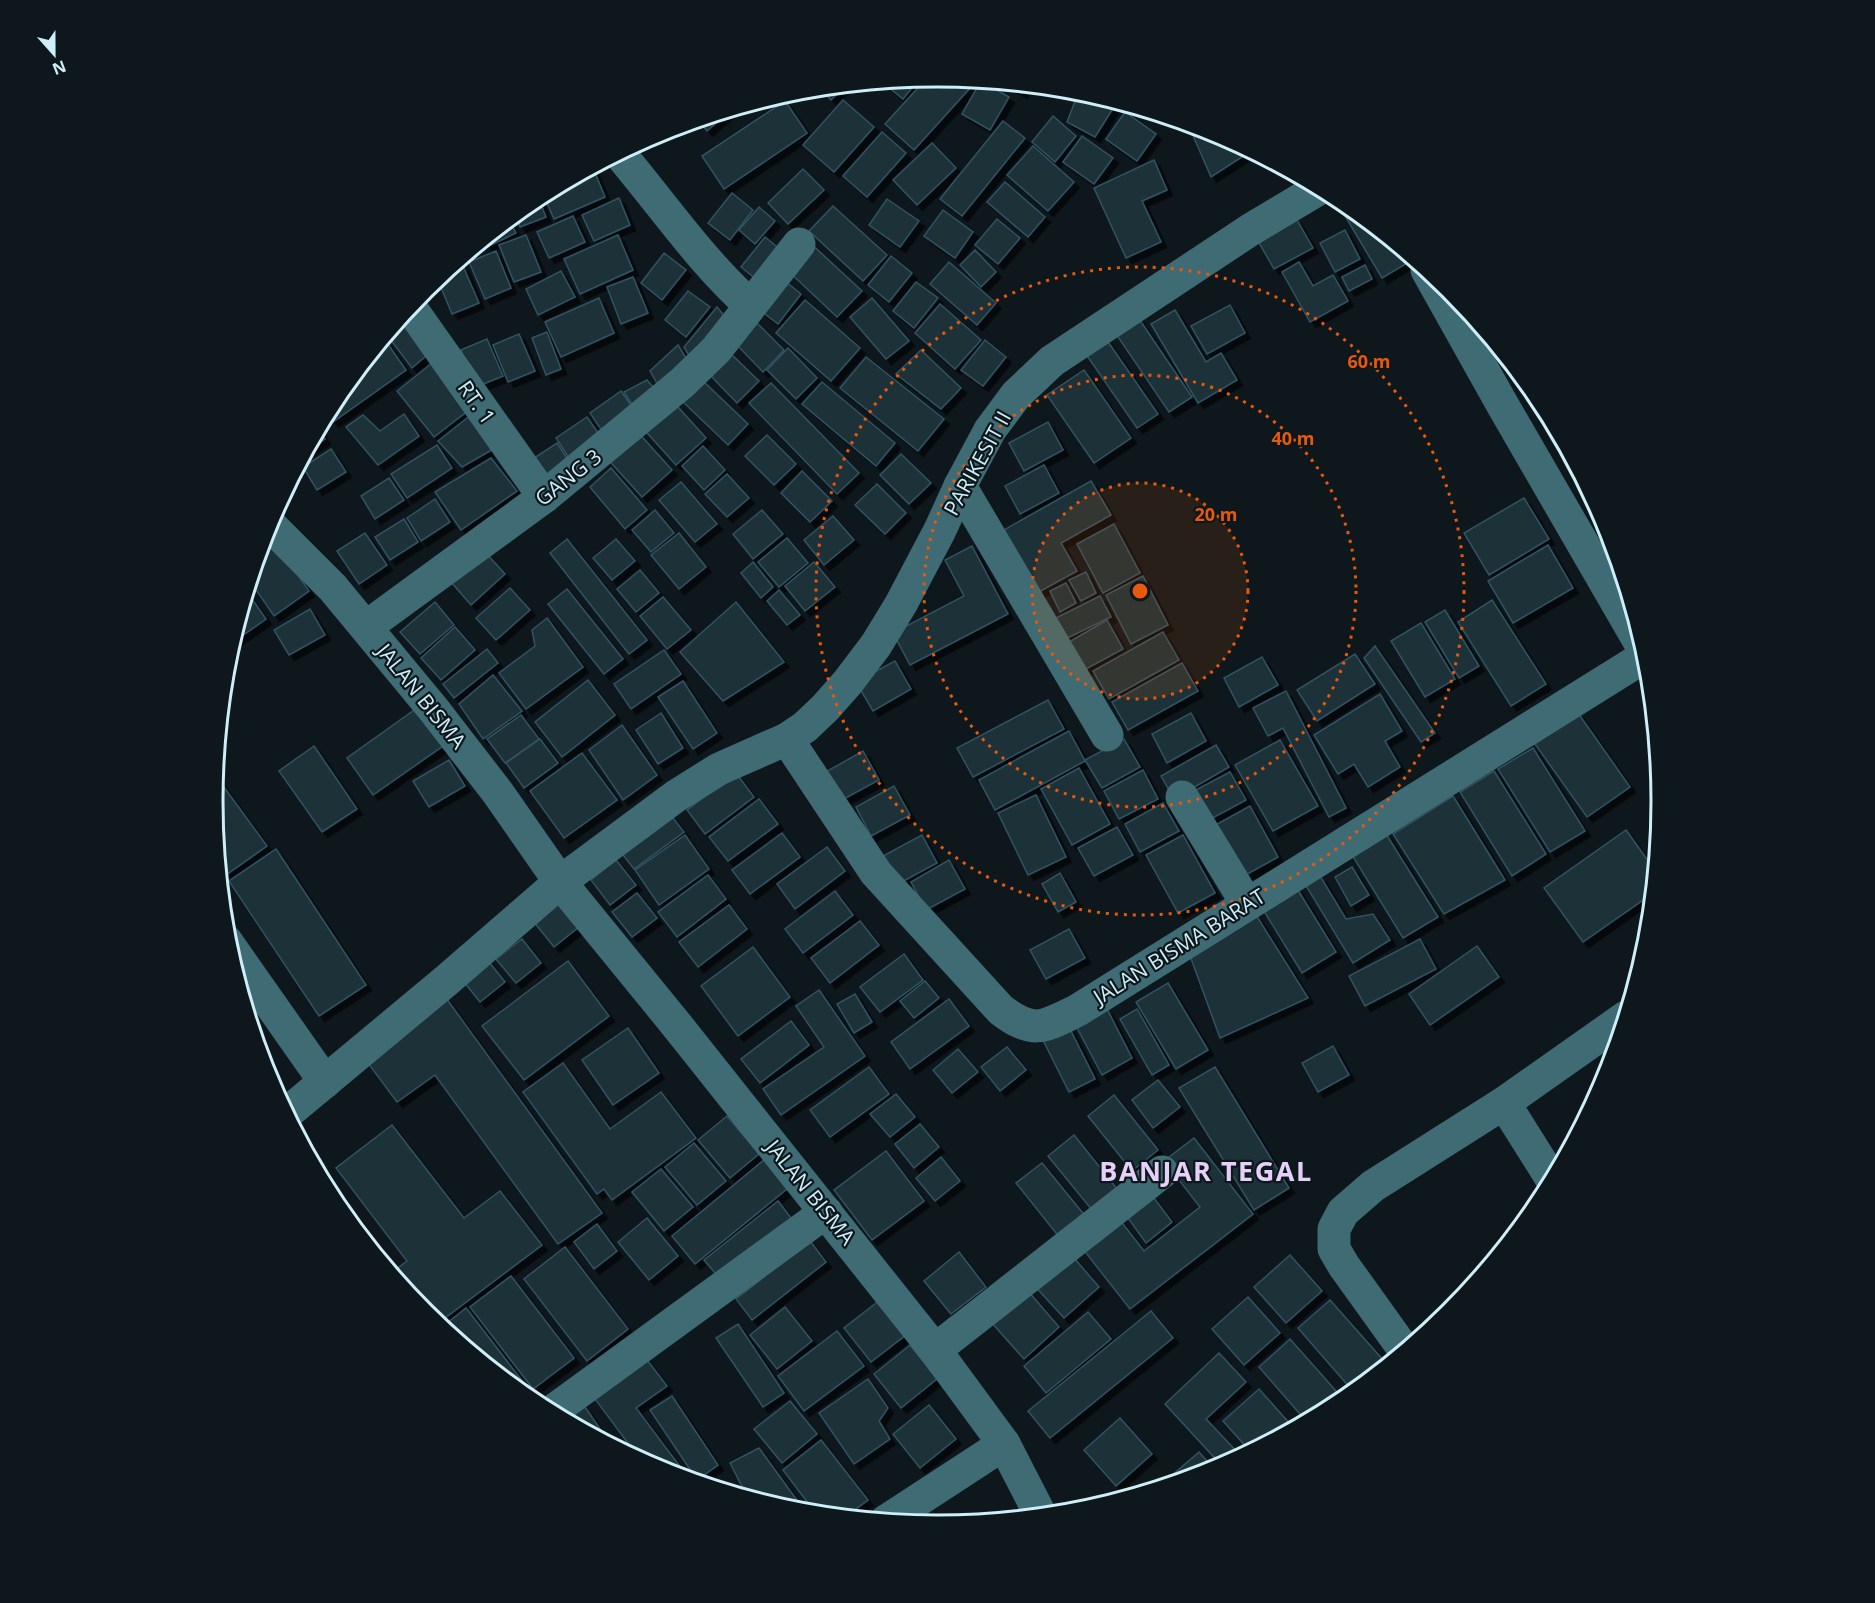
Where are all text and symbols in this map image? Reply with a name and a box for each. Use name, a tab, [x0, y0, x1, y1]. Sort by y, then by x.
north arrow	[24, 24, 84, 84]
text: N	[49, 55, 69, 81]
text: 60 m	[1348, 349, 1390, 373]
street label: RT. 1	[452, 375, 502, 429]
street label: PARIKESIT II	[937, 406, 1017, 520]
text: 40 m	[1272, 426, 1314, 450]
street label: GANG 3	[529, 442, 607, 512]
text: 20 m	[1195, 502, 1237, 526]
centre of rings	[1130, 581, 1150, 601]
street label: JALAN BISMA	[370, 636, 473, 755]
street label: JALAN BISMA BARAT	[1086, 882, 1271, 1011]
street label: JALAN BISMA	[759, 1132, 862, 1251]
district label: BANJAR TEGAL	[1099, 1152, 1313, 1189]

